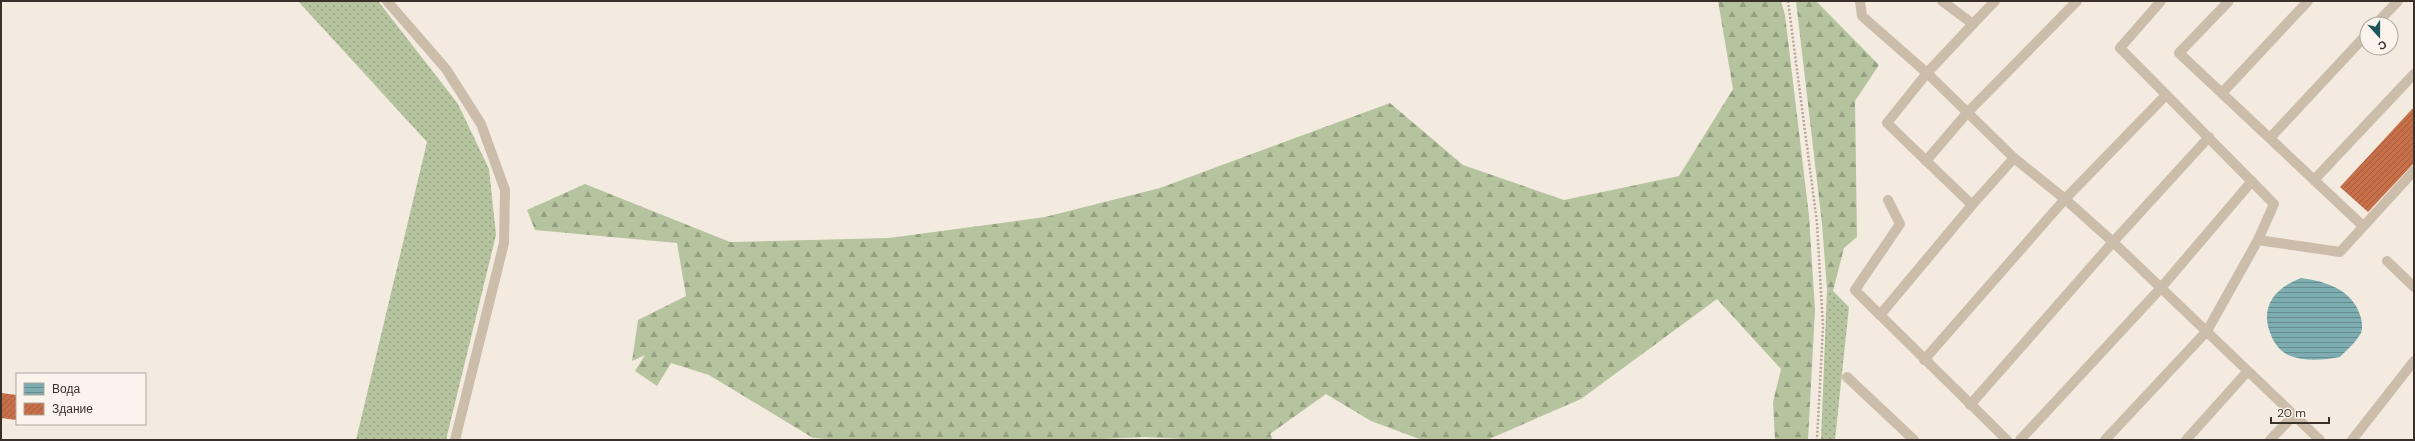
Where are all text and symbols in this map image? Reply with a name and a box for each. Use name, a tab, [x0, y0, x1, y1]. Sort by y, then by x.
north arrow	[2359, 16, 2399, 56]
text: С	[2376, 37, 2389, 53]
legend	[16, 373, 146, 425]
text: Вода	[52, 381, 80, 397]
scale bar	[2271, 399, 2329, 425]
text: Здание	[52, 401, 93, 417]
text: 20 m	[2277, 405, 2306, 421]

